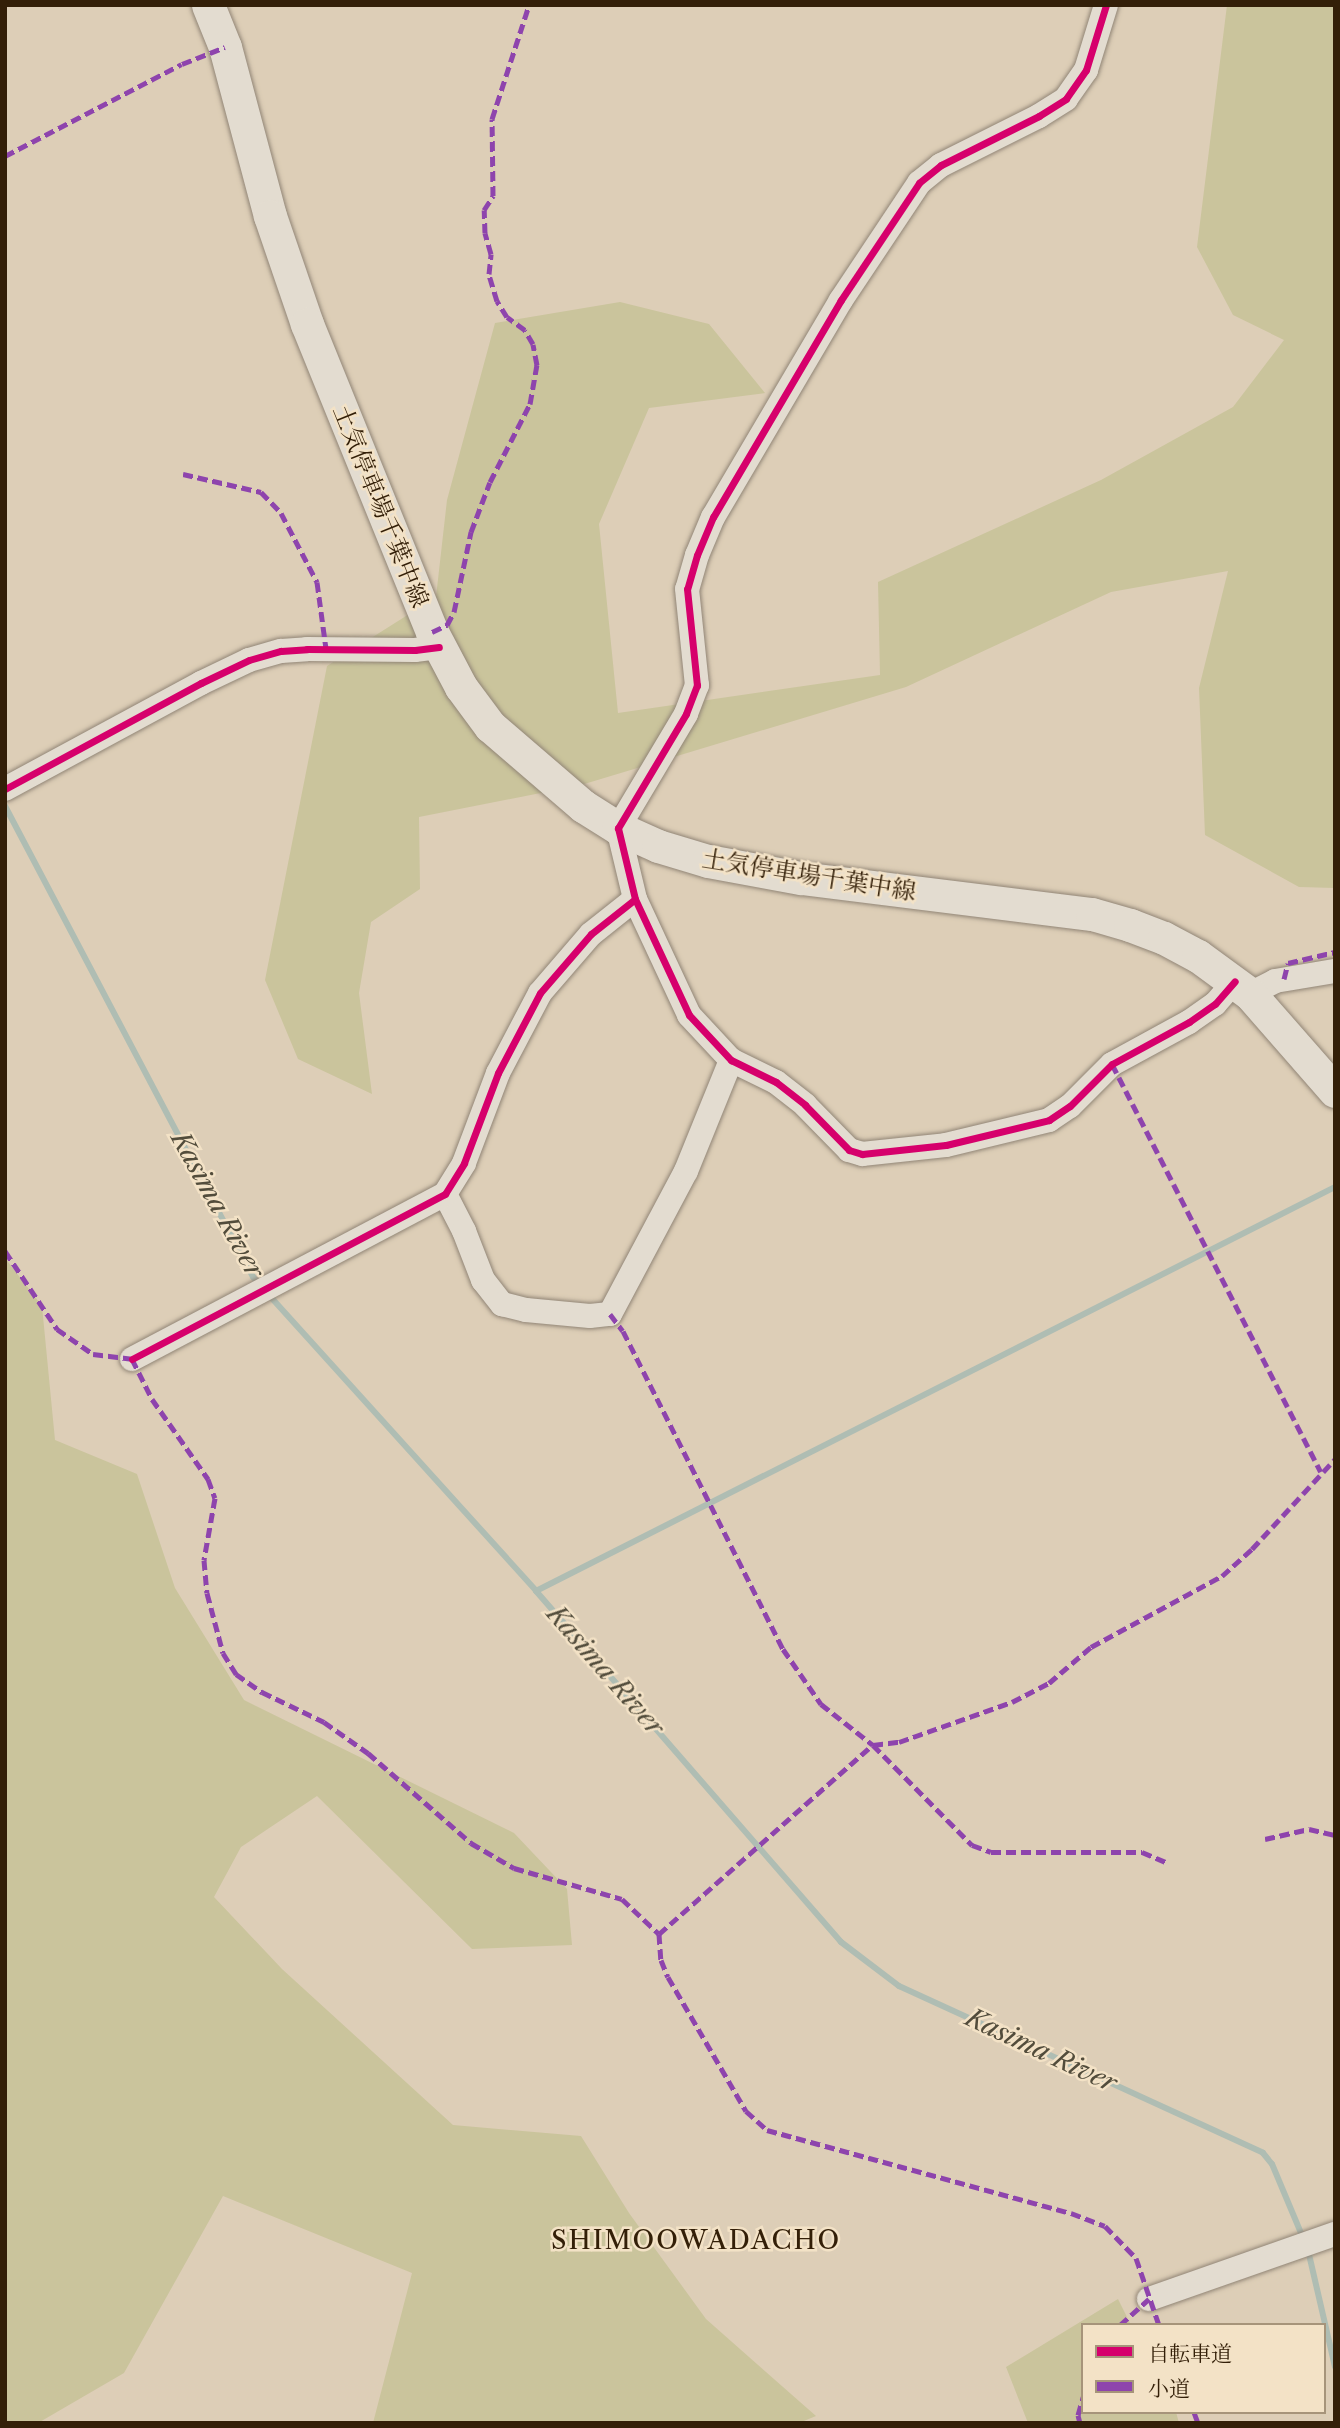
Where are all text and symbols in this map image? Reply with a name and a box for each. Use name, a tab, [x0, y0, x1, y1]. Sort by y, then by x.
street label: 土気停車場千葉中線	[327, 400, 435, 612]
street label: 土気停車場千葉中線	[700, 844, 918, 906]
water label: Kasima River	[164, 1126, 270, 1284]
water label: Kasima River	[540, 1599, 670, 1743]
water label: Kasima River	[961, 2002, 1121, 2100]
district label: SHIMOOWADACHO	[553, 2225, 839, 2257]
legend	[1081, 2323, 1326, 2414]
text: 自転車道	[1148, 2341, 1232, 2366]
text: 小道	[1148, 2376, 1190, 2401]

